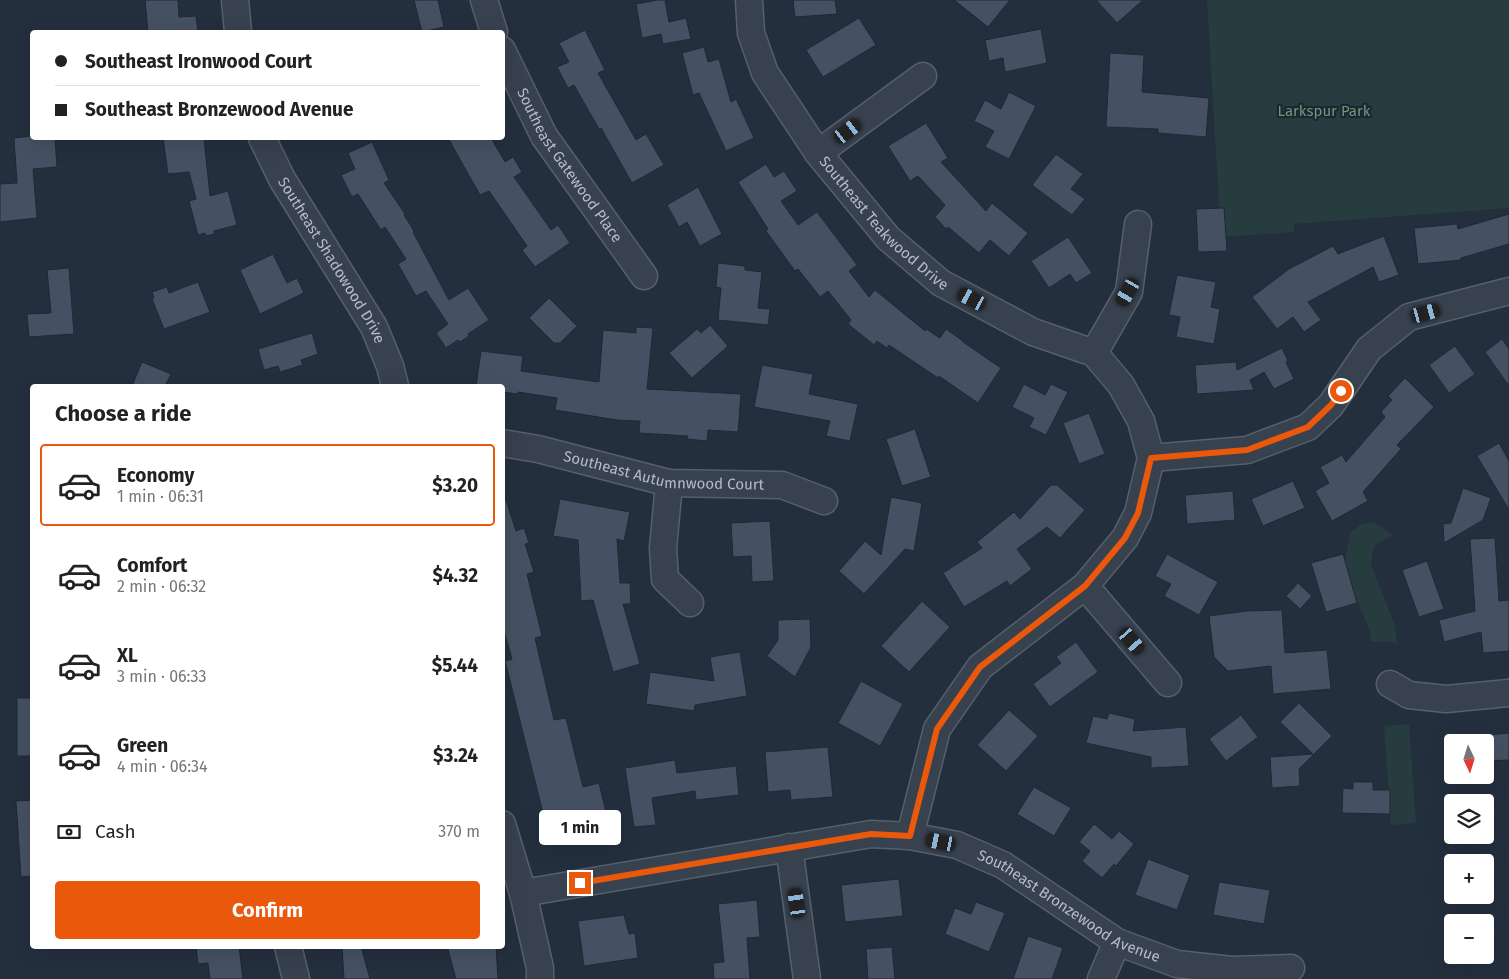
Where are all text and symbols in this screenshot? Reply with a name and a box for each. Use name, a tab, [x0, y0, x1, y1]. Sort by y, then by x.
text: Southeast Ironwood Court	[85, 50, 312, 73]
street label: Southeast Gatewood Place	[513, 85, 626, 246]
text: Southeast Bronzewood Avenue	[85, 98, 353, 121]
park label: Larkspur Park	[1278, 102, 1371, 120]
car	[831, 116, 864, 146]
street label: Southeast Teakwood Drive	[815, 152, 951, 294]
street label: Southeast Shadowood Drive	[274, 174, 389, 346]
car	[1114, 275, 1141, 309]
car	[955, 285, 988, 313]
car	[1409, 302, 1442, 324]
route start	[1330, 380, 1352, 402]
text: Choose a ride	[55, 400, 191, 427]
street label: Southeast Autumnwood Court	[562, 447, 765, 494]
icon: car	[57, 463, 102, 508]
text: Economy	[117, 464, 194, 487]
text: $3.20	[432, 474, 478, 497]
text: 1 min · 06:31	[117, 487, 204, 506]
icon: car	[57, 553, 102, 598]
text: Comfort	[117, 554, 187, 577]
text: $4.32	[432, 564, 478, 587]
text: 2 min · 06:32	[117, 577, 206, 596]
car	[1116, 625, 1147, 657]
icon: car	[57, 643, 102, 688]
text: XL	[117, 644, 138, 667]
text: $5.44	[432, 654, 478, 677]
text: 3 min · 06:33	[117, 667, 207, 686]
icon: car	[57, 733, 102, 778]
text: Green	[117, 734, 168, 757]
north arrow	[1444, 734, 1494, 784]
map controls	[1444, 734, 1494, 964]
text: $3.24	[433, 744, 478, 767]
text: 4 min · 06:34	[117, 757, 208, 776]
button: layers	[1444, 794, 1494, 844]
callout: 1 min	[539, 810, 621, 846]
icon: cash	[55, 818, 83, 846]
text: 1 min	[561, 818, 599, 837]
text: Cash	[95, 820, 136, 843]
text: 370 m	[438, 822, 480, 841]
car	[924, 832, 957, 852]
street label: Southeast Bronzewood Avenue	[975, 846, 1163, 966]
button: +	[1444, 854, 1494, 904]
route end	[569, 872, 591, 894]
button: Confirm	[55, 881, 480, 939]
car	[787, 887, 806, 919]
button: −	[1444, 914, 1494, 964]

